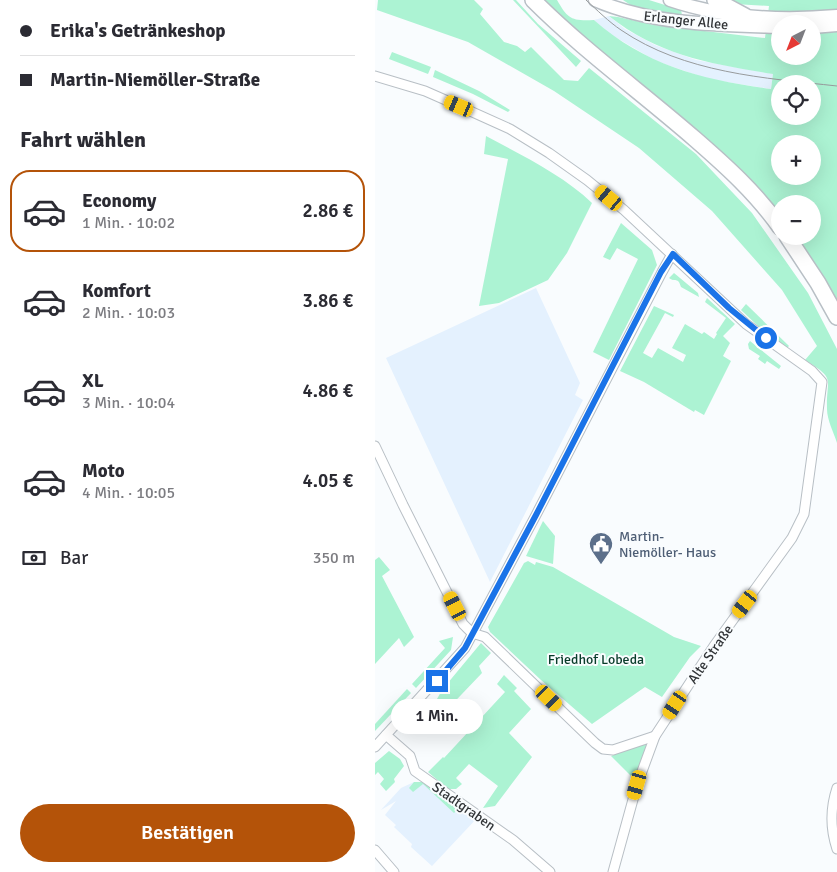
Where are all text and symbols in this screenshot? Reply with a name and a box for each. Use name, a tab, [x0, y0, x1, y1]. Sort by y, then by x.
street label: Erlanger Allee	[643, 8, 729, 33]
north arrow	[771, 15, 821, 65]
map controls	[771, 15, 821, 245]
text: Erika's Getränkeshop	[50, 19, 226, 43]
text: Martin-Niemöller-Straße	[50, 68, 260, 92]
button: locate	[771, 75, 821, 125]
car	[442, 93, 475, 119]
text: Fahrt wählen	[20, 126, 146, 153]
button: +	[771, 135, 821, 185]
car	[592, 183, 625, 213]
icon: car	[22, 189, 67, 234]
text: Economy	[82, 189, 156, 213]
button: −	[771, 195, 821, 245]
text: 2.86 €	[303, 199, 353, 223]
text: 1 Min. · 10:02	[82, 213, 175, 233]
icon: car	[22, 279, 67, 324]
text: Komfort	[82, 279, 151, 303]
text: 3.86 €	[303, 289, 353, 313]
text: 2 Min. · 10:03	[82, 303, 175, 323]
route start	[755, 327, 777, 349]
icon: car	[22, 369, 67, 414]
text: XL	[82, 369, 104, 393]
text: 4.86 €	[303, 379, 353, 403]
text: 3 Min. · 10:04	[82, 393, 175, 413]
icon: car	[22, 459, 67, 504]
text: Moto	[82, 459, 125, 483]
text: 4.05 €	[303, 469, 353, 493]
text: 4 Min. · 10:05	[82, 483, 175, 503]
place label: Martin- Niemöller- Haus	[619, 528, 716, 561]
public building icon: Martin- Niemöller- Haus	[588, 531, 614, 565]
icon: cash	[20, 544, 48, 572]
text: Bar	[60, 546, 88, 570]
text: 350 m	[313, 548, 355, 568]
car	[729, 588, 760, 620]
car	[441, 589, 468, 623]
street label: Alte Straße	[684, 622, 737, 687]
park label: Friedhof Lobeda	[548, 651, 644, 668]
route end	[426, 670, 448, 692]
car	[533, 682, 565, 714]
car	[660, 688, 689, 722]
callout: 1 Min.	[391, 698, 483, 734]
text: 1 Min.	[416, 706, 459, 726]
car	[625, 769, 648, 801]
street label: Stadtgraben	[429, 778, 499, 834]
button: Bestätigen	[20, 804, 355, 862]

